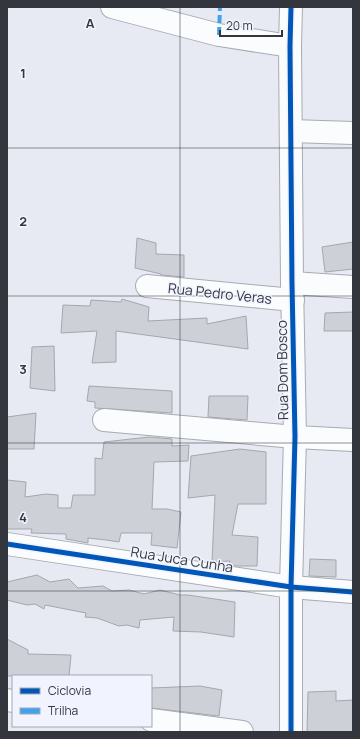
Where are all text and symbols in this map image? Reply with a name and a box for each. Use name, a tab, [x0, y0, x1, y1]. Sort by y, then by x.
scale bar	[220, 12, 282, 38]
text: A	[86, 14, 95, 32]
text: 20 m	[226, 17, 253, 34]
text: 1	[20, 64, 26, 82]
text: 2	[19, 212, 27, 230]
street label: Rua Pedro Veras	[167, 278, 273, 308]
street label: Rua Dom Bosco	[272, 320, 292, 420]
text: 3	[19, 360, 27, 378]
text: 4	[19, 508, 27, 526]
street label: Rua Juca Cunha	[129, 542, 235, 576]
legend	[12, 675, 152, 727]
text: Ciclovia	[48, 682, 91, 699]
text: Trilha	[48, 702, 78, 719]

